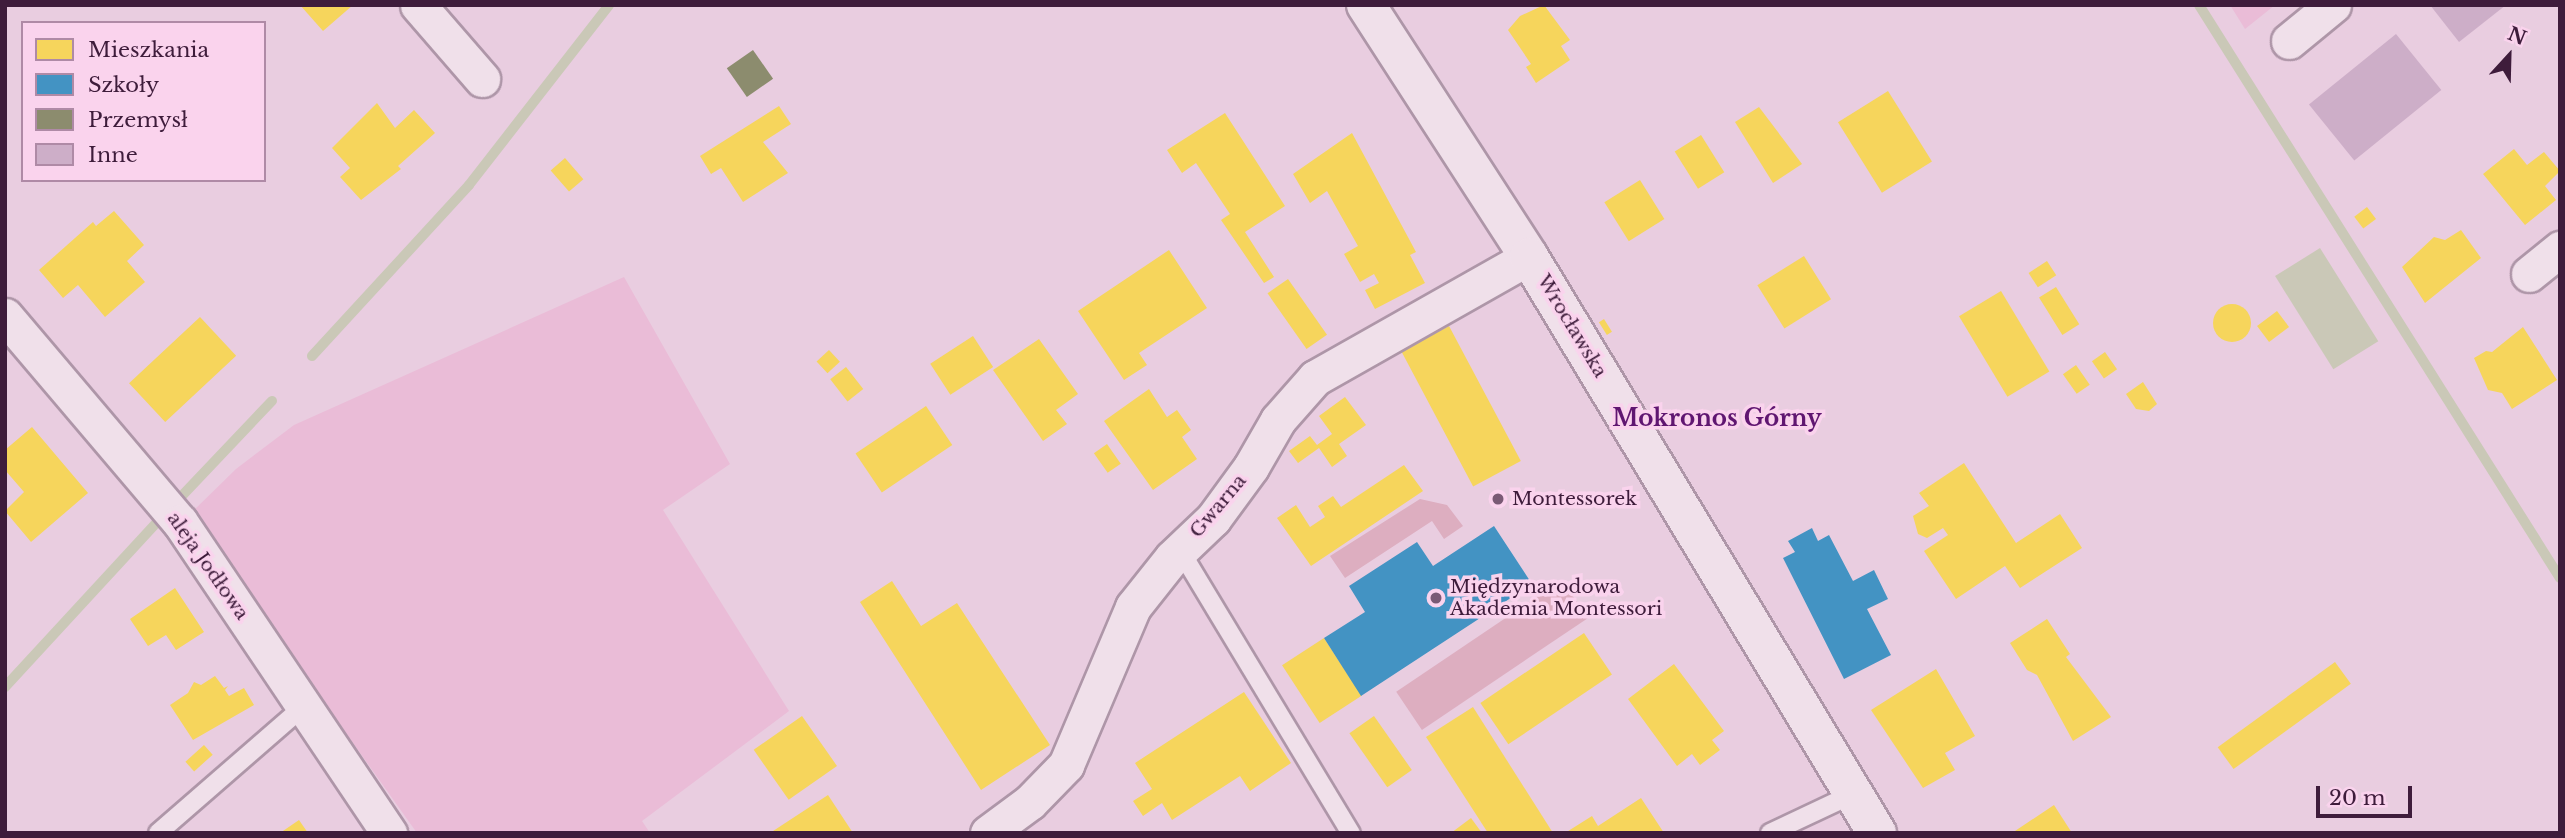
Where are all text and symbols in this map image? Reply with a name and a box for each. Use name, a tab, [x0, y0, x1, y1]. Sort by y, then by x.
legend	[21, 21, 266, 182]
north arrow	[2474, 21, 2544, 91]
text: N	[2504, 22, 2530, 50]
text: Mieszkania	[88, 37, 209, 63]
text: Szkoły	[88, 72, 159, 98]
text: Przemysł	[88, 107, 188, 133]
text: Inne	[88, 142, 138, 168]
street label: Wrocławska	[1532, 270, 1612, 382]
district label: Mokronos Górny	[1612, 404, 1822, 432]
street label: Gwarna	[1185, 470, 1251, 542]
place label: Montessorek	[1512, 488, 1637, 510]
marker: Montessorek	[1490, 491, 1506, 507]
street label: aleja Jodłowa	[162, 508, 254, 624]
place label: Międzynarodowa Akademia Montessori	[1450, 576, 1662, 620]
marker: Międzynarodowa Akademia Montessori	[1428, 590, 1444, 606]
scale bar	[2320, 772, 2416, 816]
text: 20 m	[2329, 785, 2386, 811]

